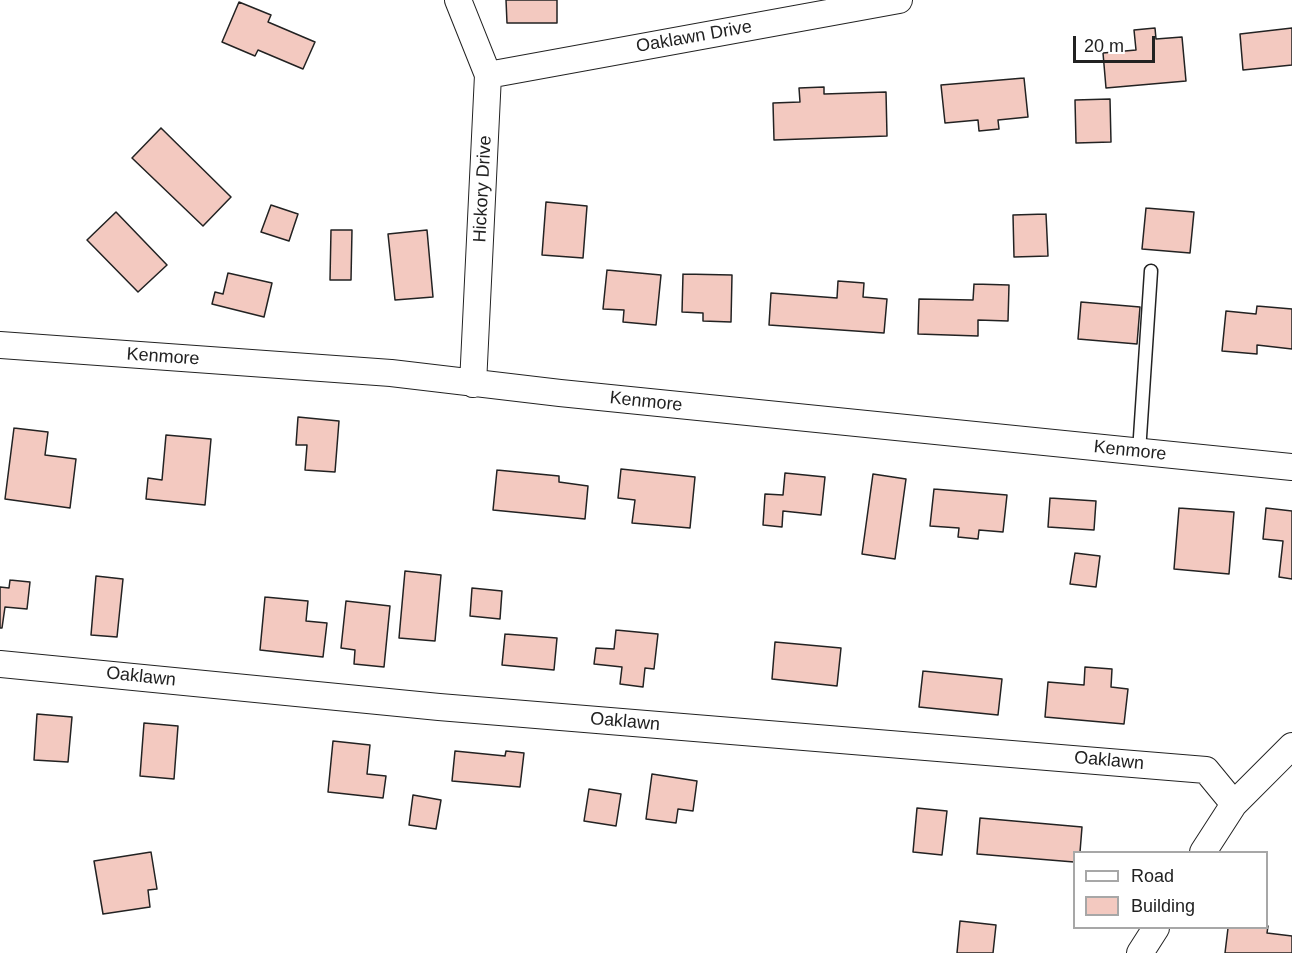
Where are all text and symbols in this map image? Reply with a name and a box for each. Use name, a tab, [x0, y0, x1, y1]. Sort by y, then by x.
street label: Oaklawn Drive	[634, 16, 754, 58]
scale bar	[1076, 24, 1158, 62]
text: 20 m	[1084, 36, 1124, 56]
street label: Hickory Drive	[469, 135, 497, 243]
street label: Kenmore	[126, 344, 200, 370]
street label: Kenmore	[609, 387, 683, 417]
street label: Kenmore	[1093, 436, 1167, 466]
street label: Oaklawn	[105, 663, 177, 691]
street label: Oaklawn	[589, 708, 661, 736]
street label: Oaklawn	[1073, 747, 1145, 775]
legend	[1073, 851, 1268, 929]
text: Road	[1131, 866, 1174, 886]
text: Building	[1131, 896, 1195, 916]

